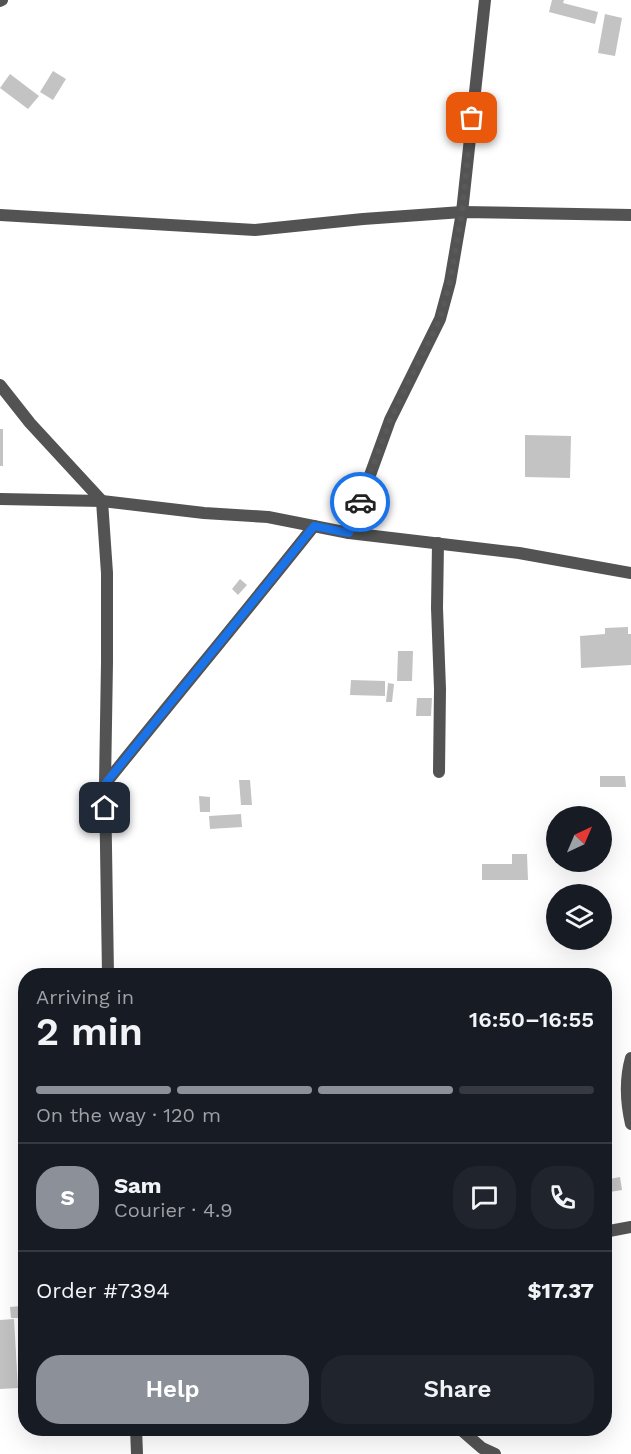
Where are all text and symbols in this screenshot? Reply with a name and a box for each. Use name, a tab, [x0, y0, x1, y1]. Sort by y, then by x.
pin	[446, 92, 497, 143]
icon: bag	[455, 101, 488, 134]
courier	[330, 472, 390, 532]
icon: car	[344, 486, 377, 519]
pin	[79, 782, 130, 833]
icon: home	[88, 791, 121, 824]
north arrow	[546, 806, 612, 872]
map controls	[546, 806, 612, 950]
button: layers	[546, 884, 612, 950]
text: Arriving in	[36, 985, 134, 1009]
text: 16:50–16:55	[469, 1007, 594, 1032]
text: 2 min	[36, 1009, 143, 1054]
text: On the way · 120 m	[36, 1103, 221, 1127]
button: chat	[453, 1166, 516, 1229]
button: phone	[531, 1166, 594, 1229]
text: Sam	[114, 1173, 162, 1198]
text: S	[60, 1185, 75, 1210]
text: Courier · 4.9	[114, 1198, 233, 1222]
text: Order #7394	[36, 1278, 170, 1303]
text: $17.37	[527, 1278, 594, 1303]
button: Help	[36, 1355, 309, 1424]
button: Share	[321, 1355, 594, 1424]

